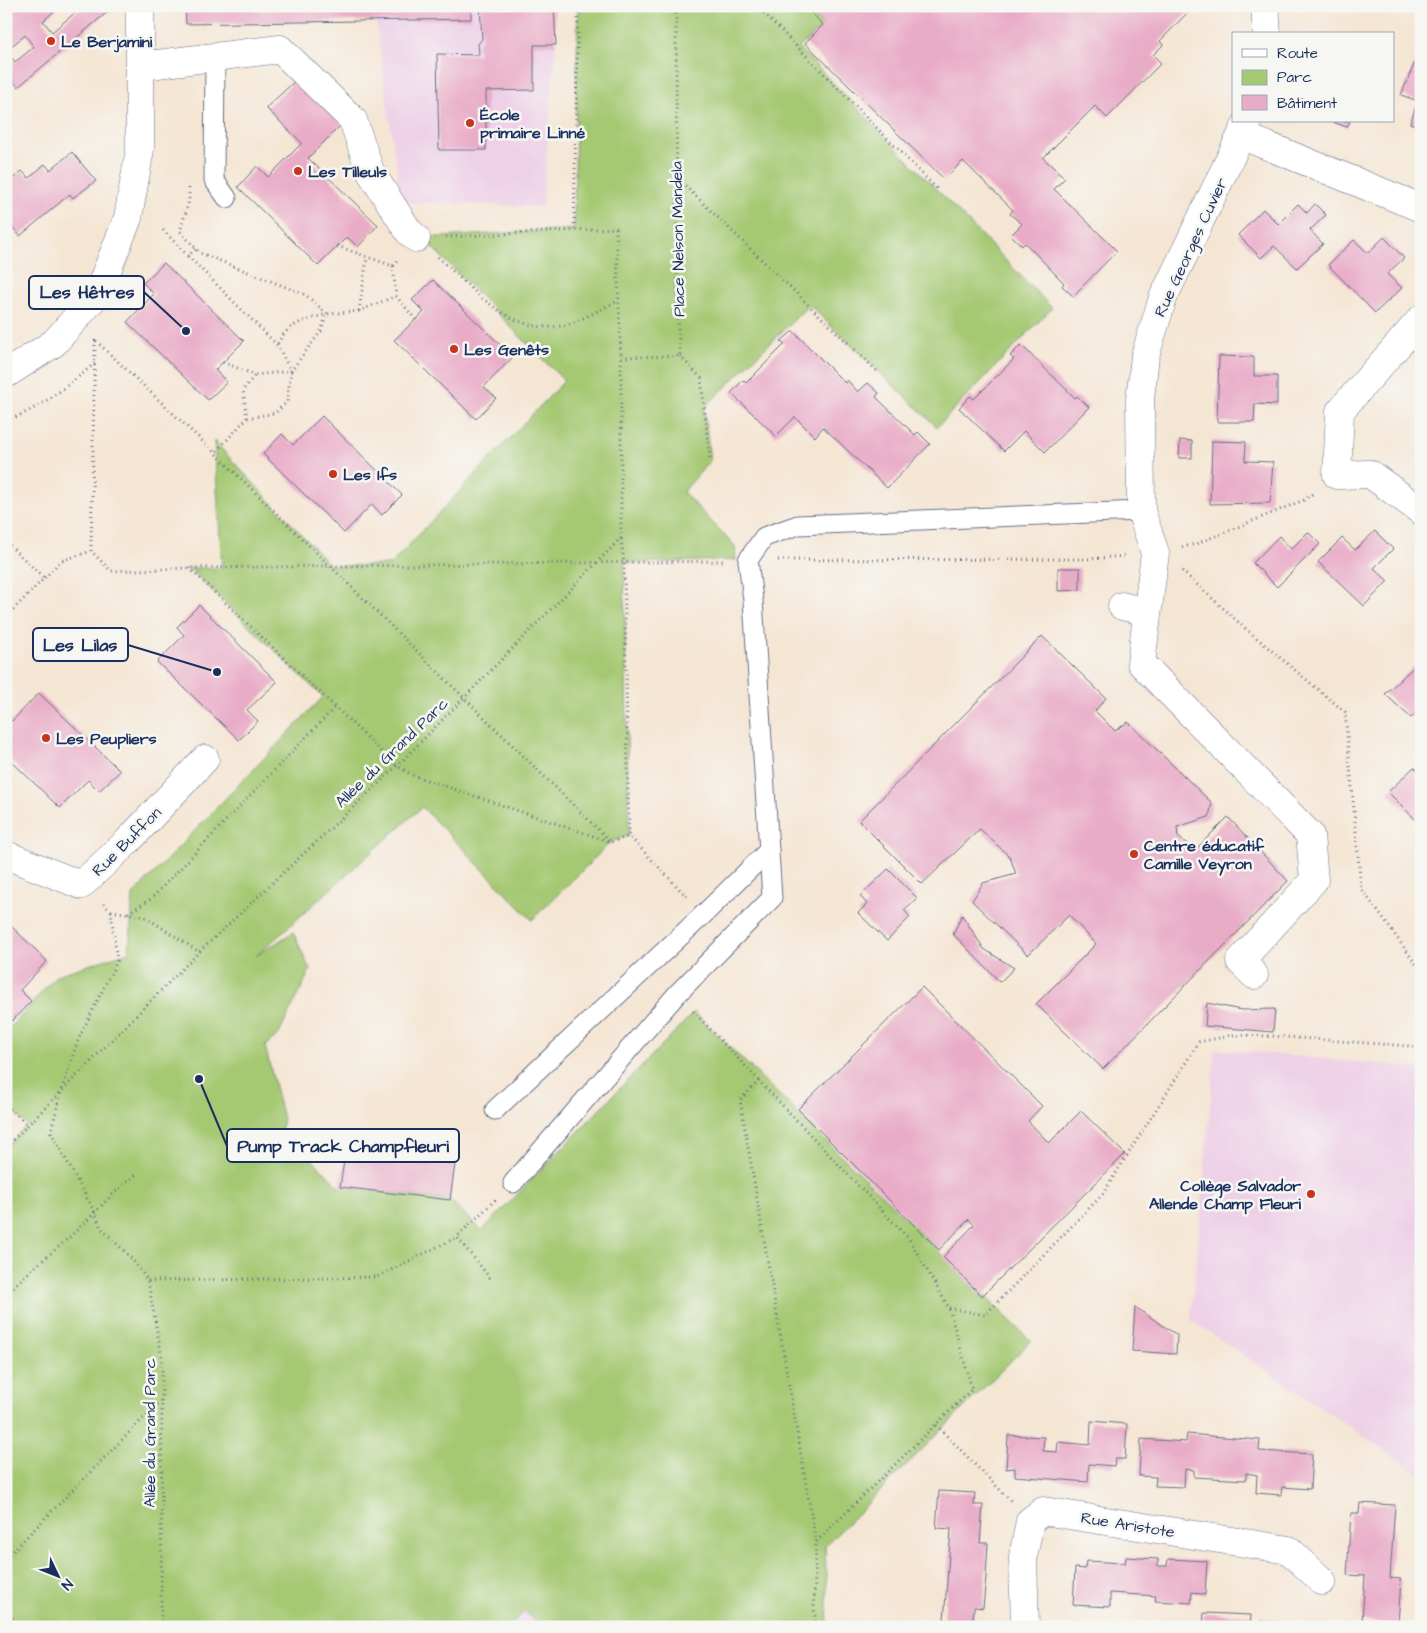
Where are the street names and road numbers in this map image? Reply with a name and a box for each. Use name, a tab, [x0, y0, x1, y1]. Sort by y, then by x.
street label: Place Nelson Mandela	[666, 161, 690, 317]
street label: Rue Georges Cuvier	[1149, 174, 1234, 321]
street label: Allée du Grand Parc	[330, 693, 453, 813]
street label: Rue Buffon	[87, 802, 166, 881]
street label: Allée du Grand Parc	[139, 1358, 161, 1508]
street label: Rue Aristote	[1079, 1507, 1177, 1543]

